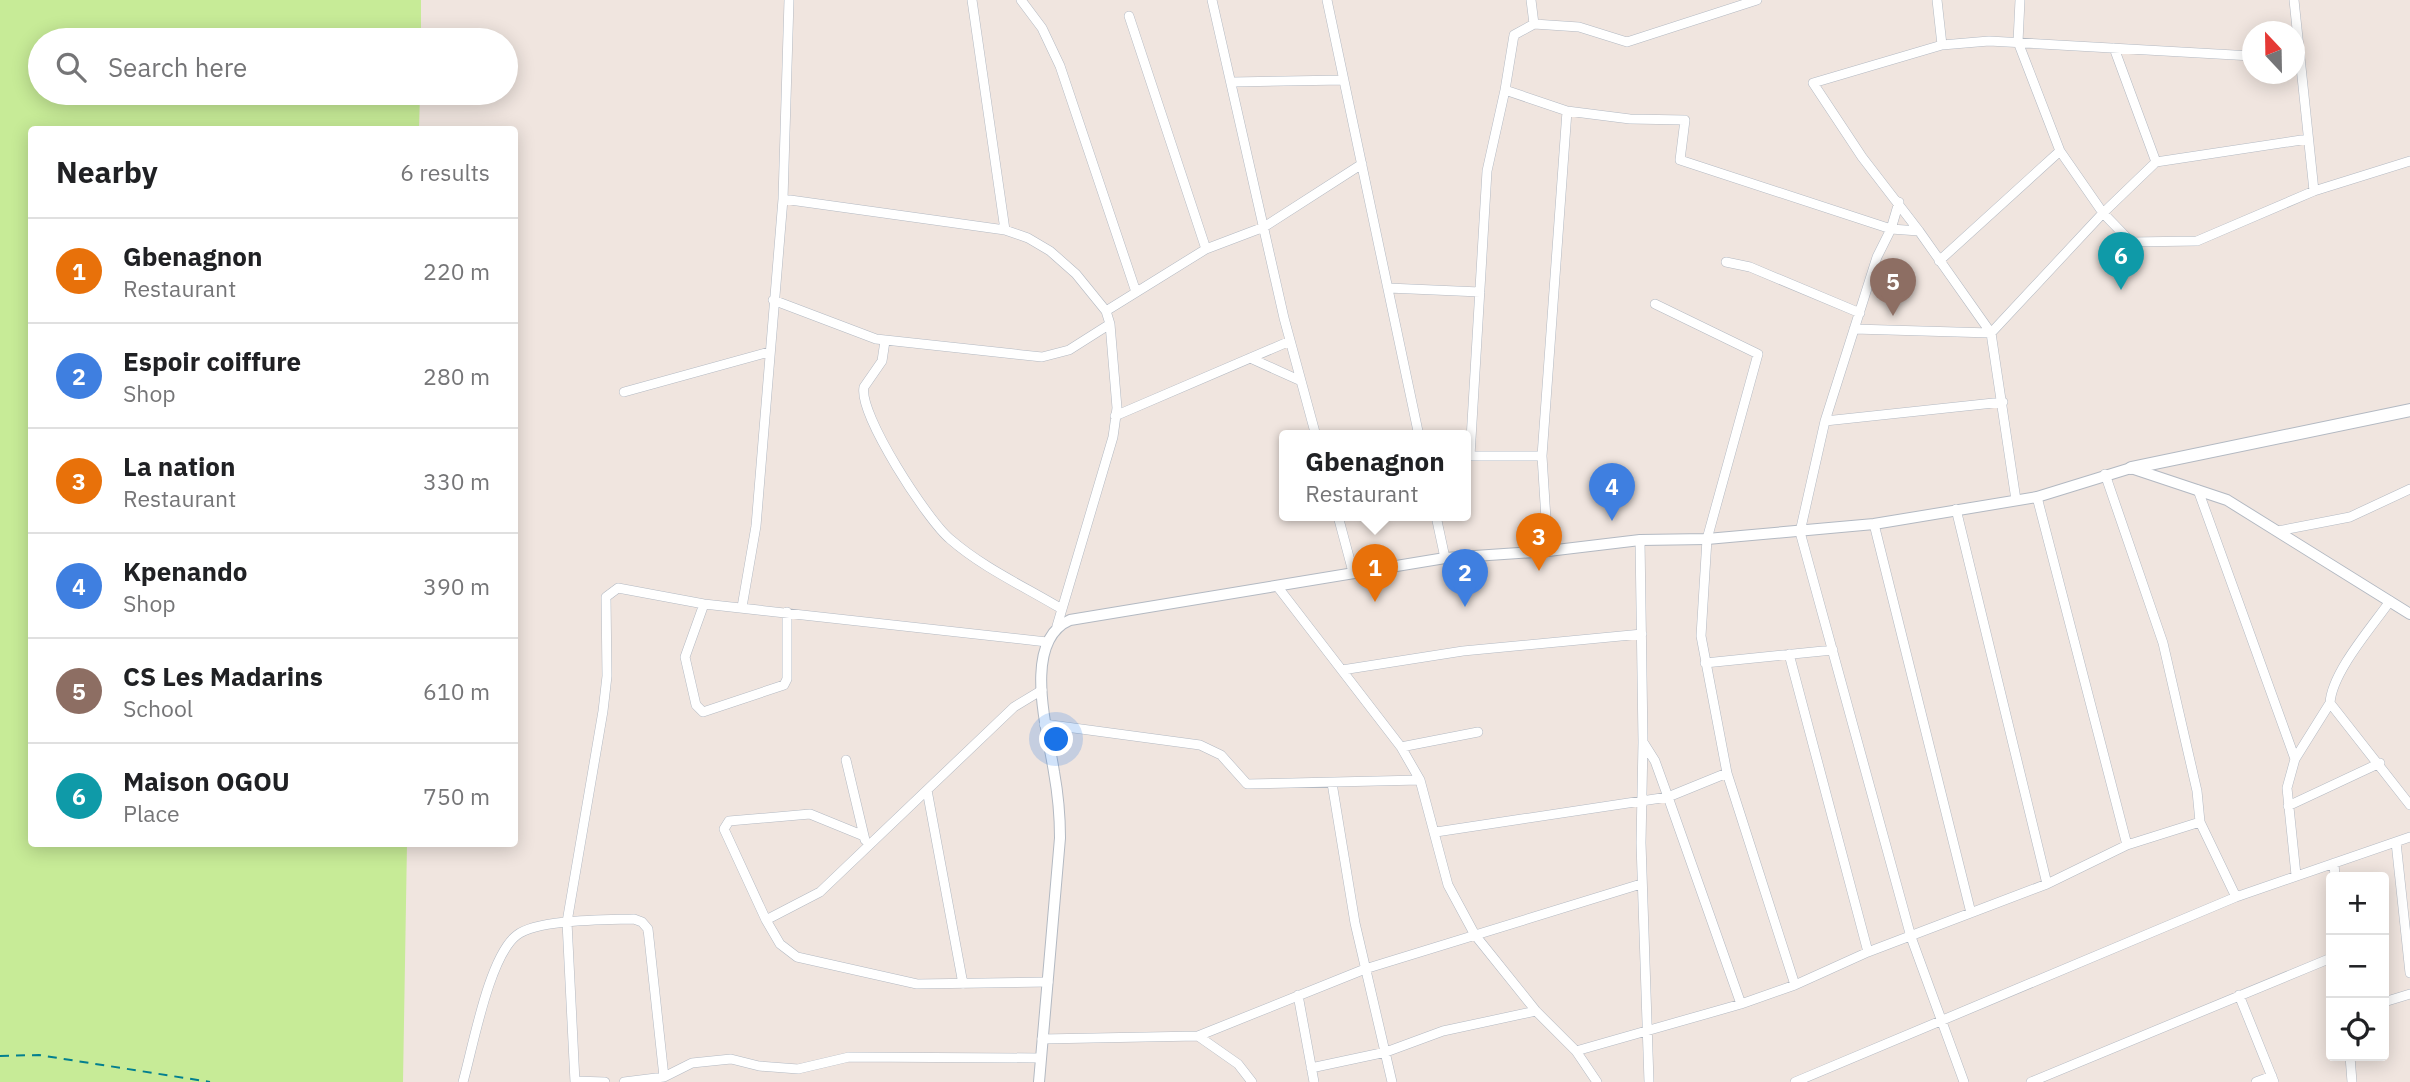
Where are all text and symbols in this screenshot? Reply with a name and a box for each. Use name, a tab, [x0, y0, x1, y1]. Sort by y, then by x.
north arrow	[2242, 21, 2305, 84]
search box	[28, 28, 518, 105]
icon: search	[52, 48, 90, 86]
text: Search here	[108, 50, 247, 84]
text: Nearby	[56, 152, 158, 191]
text: 6 results	[400, 157, 490, 187]
pin: 6	[2098, 232, 2144, 290]
text: Gbenagnon	[123, 239, 262, 273]
text: 1	[72, 256, 86, 286]
text: 220 m	[423, 256, 490, 286]
pin: 5	[1870, 258, 1916, 316]
text: Restaurant	[123, 273, 236, 303]
text: Espoir coiffure	[123, 344, 301, 378]
text: 2	[72, 361, 86, 391]
text: 280 m	[423, 361, 490, 391]
text: Shop	[123, 378, 176, 408]
popup	[1279, 430, 1471, 521]
text: Gbenagnon	[1305, 444, 1445, 478]
text: La nation	[123, 449, 236, 483]
pin: 4	[1589, 463, 1635, 521]
text: 3	[72, 466, 86, 496]
text: 330 m	[423, 466, 490, 496]
text: Restaurant	[1305, 478, 1419, 508]
text: Restaurant	[123, 483, 236, 513]
pin: 3	[1516, 513, 1562, 571]
pin: 1	[1352, 544, 1398, 602]
pin: 2	[1442, 549, 1488, 607]
text: Kpenando	[123, 554, 248, 588]
text: 4	[72, 571, 86, 601]
text: 390 m	[423, 571, 490, 601]
text: Shop	[123, 588, 176, 618]
text: CS Les Madarins	[123, 659, 323, 693]
text: 5	[72, 676, 86, 706]
text: 610 m	[423, 676, 490, 706]
text: School	[123, 693, 193, 723]
your location	[1039, 722, 1073, 756]
text: Maison OGOU	[123, 764, 290, 798]
text: 6	[72, 781, 86, 811]
text: 750 m	[423, 781, 490, 811]
text: Place	[123, 798, 180, 828]
map controls	[2326, 872, 2389, 1061]
button: +	[2326, 872, 2389, 935]
button: −	[2326, 935, 2389, 998]
button: locate	[2326, 998, 2389, 1061]

